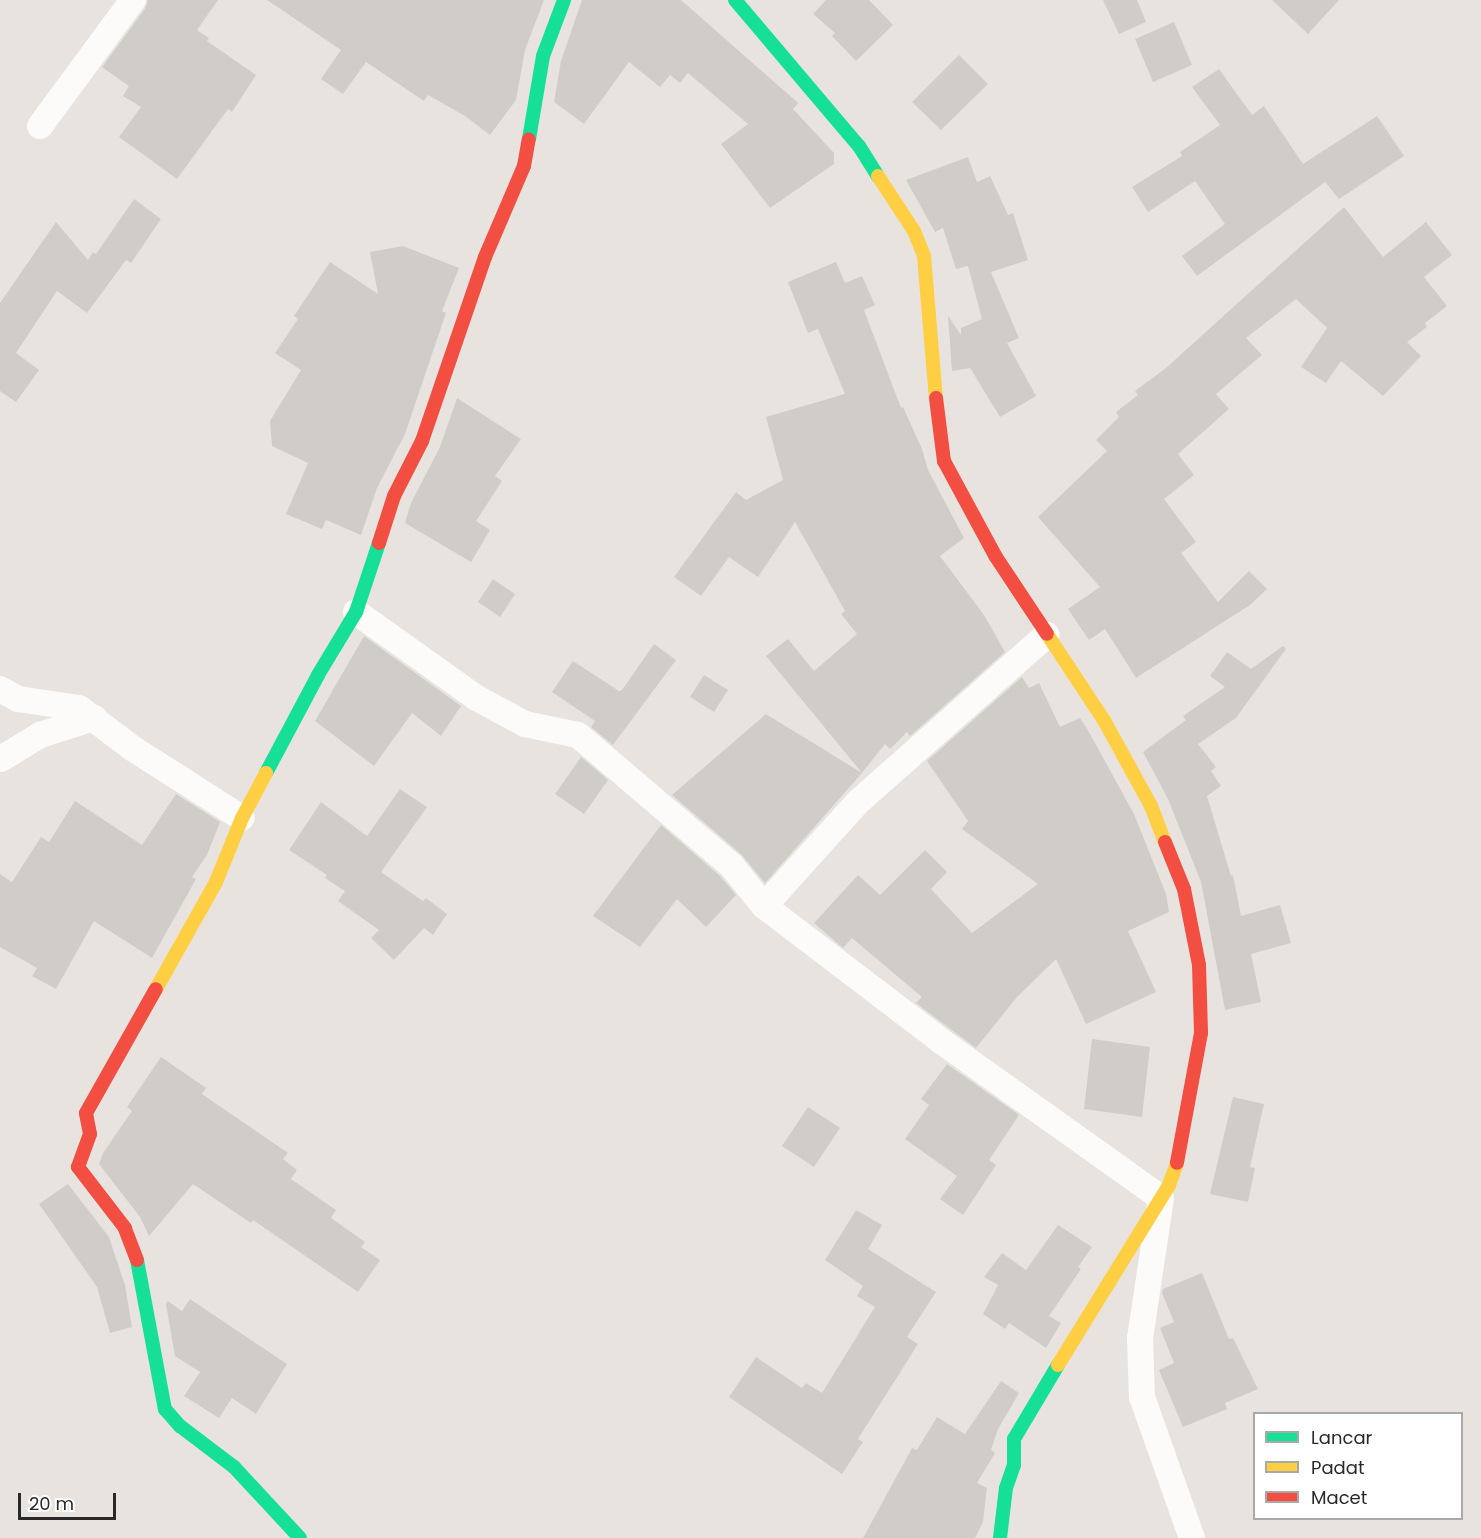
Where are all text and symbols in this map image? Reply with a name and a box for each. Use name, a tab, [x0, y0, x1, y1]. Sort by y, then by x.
legend	[1253, 1412, 1463, 1520]
text: Lancar	[1311, 1425, 1372, 1450]
text: Padat	[1311, 1455, 1364, 1480]
scale bar	[21, 1481, 118, 1519]
text: Macet	[1311, 1485, 1367, 1510]
text: 20 m	[29, 1491, 74, 1516]

